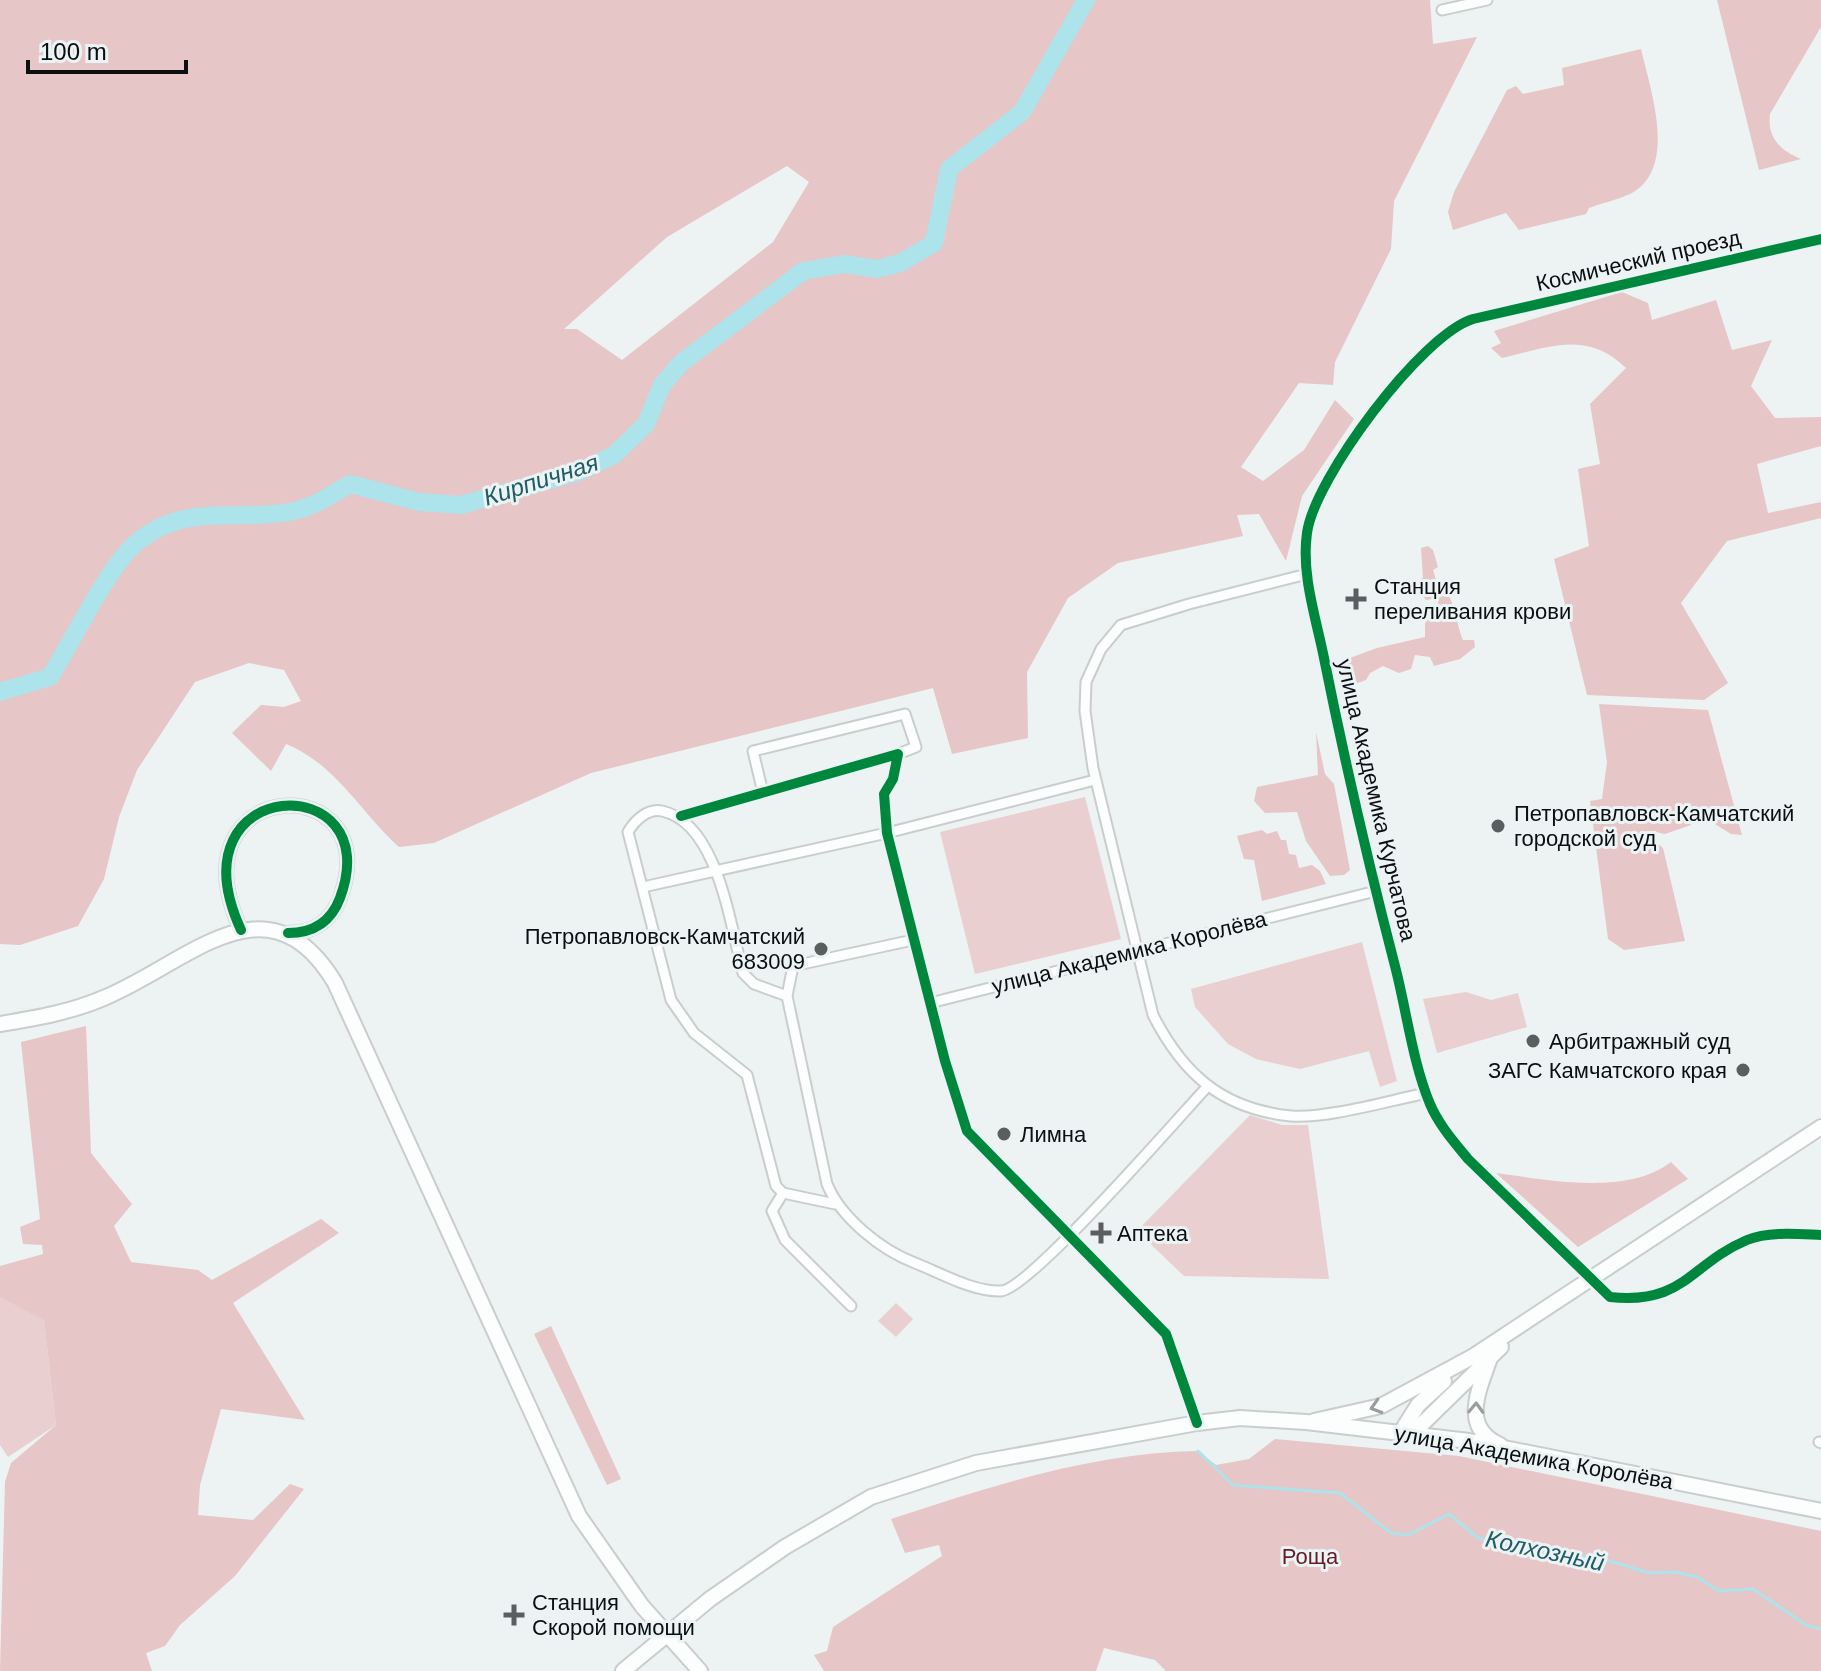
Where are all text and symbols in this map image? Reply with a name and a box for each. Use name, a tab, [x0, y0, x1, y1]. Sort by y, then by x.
scale bar	[28, 24, 186, 74]
text: 100 m	[40, 38, 107, 65]
street label: Космический проезд	[1533, 225, 1743, 296]
water label: Кирпичная	[480, 448, 602, 511]
place label: Станция переливания крови	[1374, 574, 1571, 624]
marker: Станция переливания крови	[1345, 588, 1367, 610]
street label: улица Академика Курчатова	[1332, 657, 1421, 944]
place label: Петропавловск-Камчатский городской суд	[1514, 801, 1794, 851]
marker: Петропавловск-Камчатский городской суд	[1489, 817, 1507, 835]
street label: улица Академика Королёва	[989, 906, 1270, 999]
place label: Петропавловск-Камчатский 683009	[525, 924, 805, 974]
marker: Петропавловск-Камчатский 683009	[812, 940, 830, 958]
place label: Арбитражный суд	[1549, 1029, 1731, 1054]
marker: Арбитражный суд	[1524, 1032, 1542, 1050]
place label: ЗАГС Камчатского края	[1488, 1058, 1727, 1083]
marker: ЗАГС Камчатского края	[1734, 1061, 1752, 1079]
place label: Лимна	[1020, 1122, 1087, 1147]
marker: Лимна	[995, 1125, 1013, 1143]
place label: Аптека	[1117, 1221, 1189, 1246]
marker: Аптека	[1092, 1224, 1110, 1242]
one-way arrow	[1370, 1398, 1384, 1414]
one-way arrow	[1468, 1402, 1485, 1414]
street label: улица Академика Королёва	[1393, 1421, 1676, 1494]
water label: Колхозный	[1483, 1525, 1607, 1576]
park label: Роща	[1282, 1544, 1339, 1569]
place label: Станция Скорой помощи	[532, 1590, 695, 1640]
marker: Станция Скорой помощи	[503, 1604, 525, 1626]

